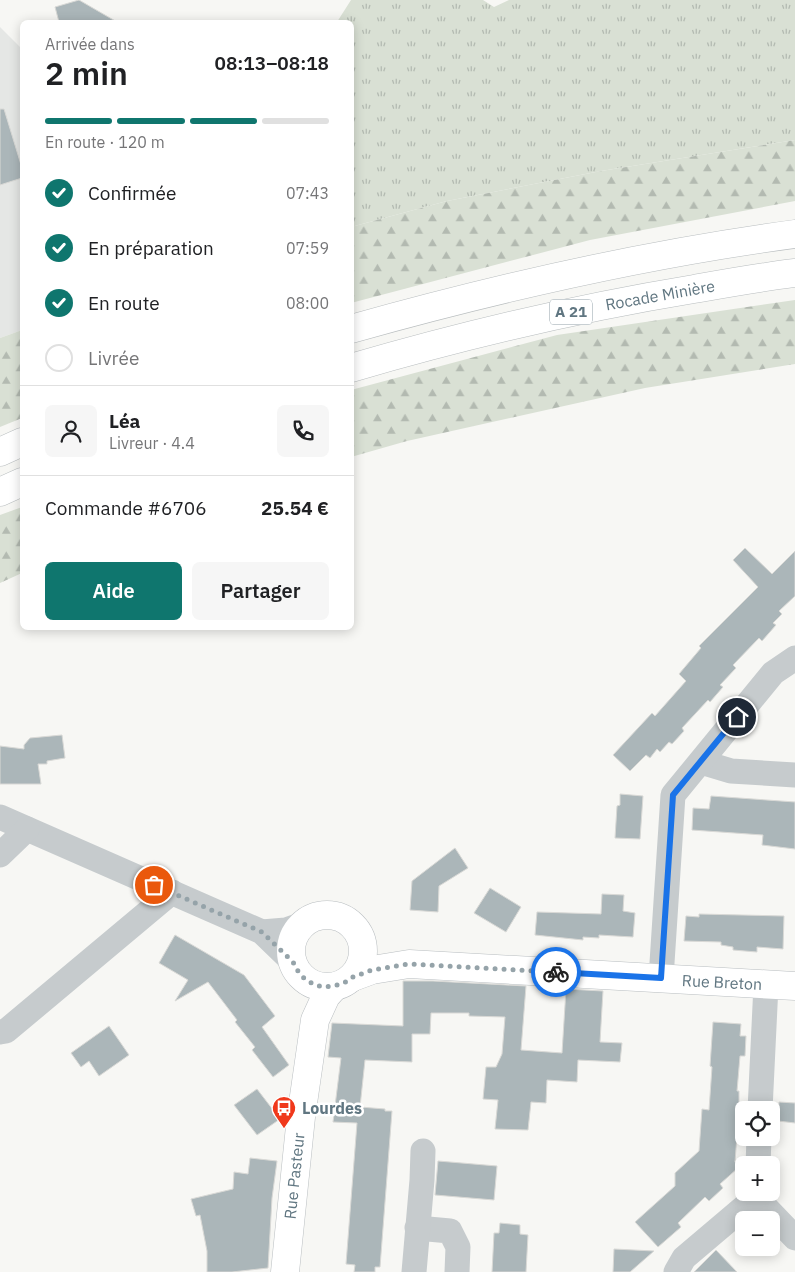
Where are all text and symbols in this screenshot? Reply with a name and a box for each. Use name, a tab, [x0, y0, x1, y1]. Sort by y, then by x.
text: Arrivée dans	[45, 34, 135, 54]
text: 08:13–08:18	[215, 51, 329, 75]
text: 2 min	[45, 52, 128, 94]
text: En route · 120 m	[45, 132, 165, 152]
icon: check	[45, 179, 73, 207]
text: Confirmée	[88, 181, 176, 205]
text: 07:43	[286, 183, 329, 203]
icon: check	[45, 234, 73, 262]
text: En préparation	[88, 236, 214, 260]
text: 07:59	[286, 238, 329, 258]
street label: Rocade Minière	[604, 275, 717, 314]
icon: check	[45, 289, 73, 317]
text: En route	[88, 291, 160, 315]
text: 08:00	[286, 293, 329, 313]
road number: A 21	[550, 300, 592, 324]
text: Livrée	[88, 346, 139, 370]
button: person	[45, 405, 97, 457]
button: phone	[277, 405, 329, 457]
text: Léa	[109, 409, 140, 433]
text: Livreur · 4.4	[109, 433, 195, 453]
text: Commande #6706	[45, 496, 207, 520]
text: 25.54 €	[261, 496, 329, 520]
button: Aide	[45, 562, 182, 620]
button: Partager	[192, 562, 329, 620]
pin	[716, 696, 758, 738]
icon: home	[723, 703, 751, 731]
pin	[133, 864, 175, 906]
icon: bag	[140, 871, 168, 899]
courier	[531, 947, 581, 997]
icon: bike	[542, 958, 570, 986]
street label: Rue Breton	[681, 970, 763, 994]
bus stop icon: Lourdes	[271, 1095, 297, 1129]
place label: Lourdes	[302, 1098, 362, 1118]
map controls	[735, 1101, 780, 1256]
button: locate	[735, 1101, 780, 1146]
street label: Rue Pasteur	[280, 1132, 309, 1220]
button: +	[735, 1156, 780, 1201]
button: −	[735, 1211, 780, 1256]

